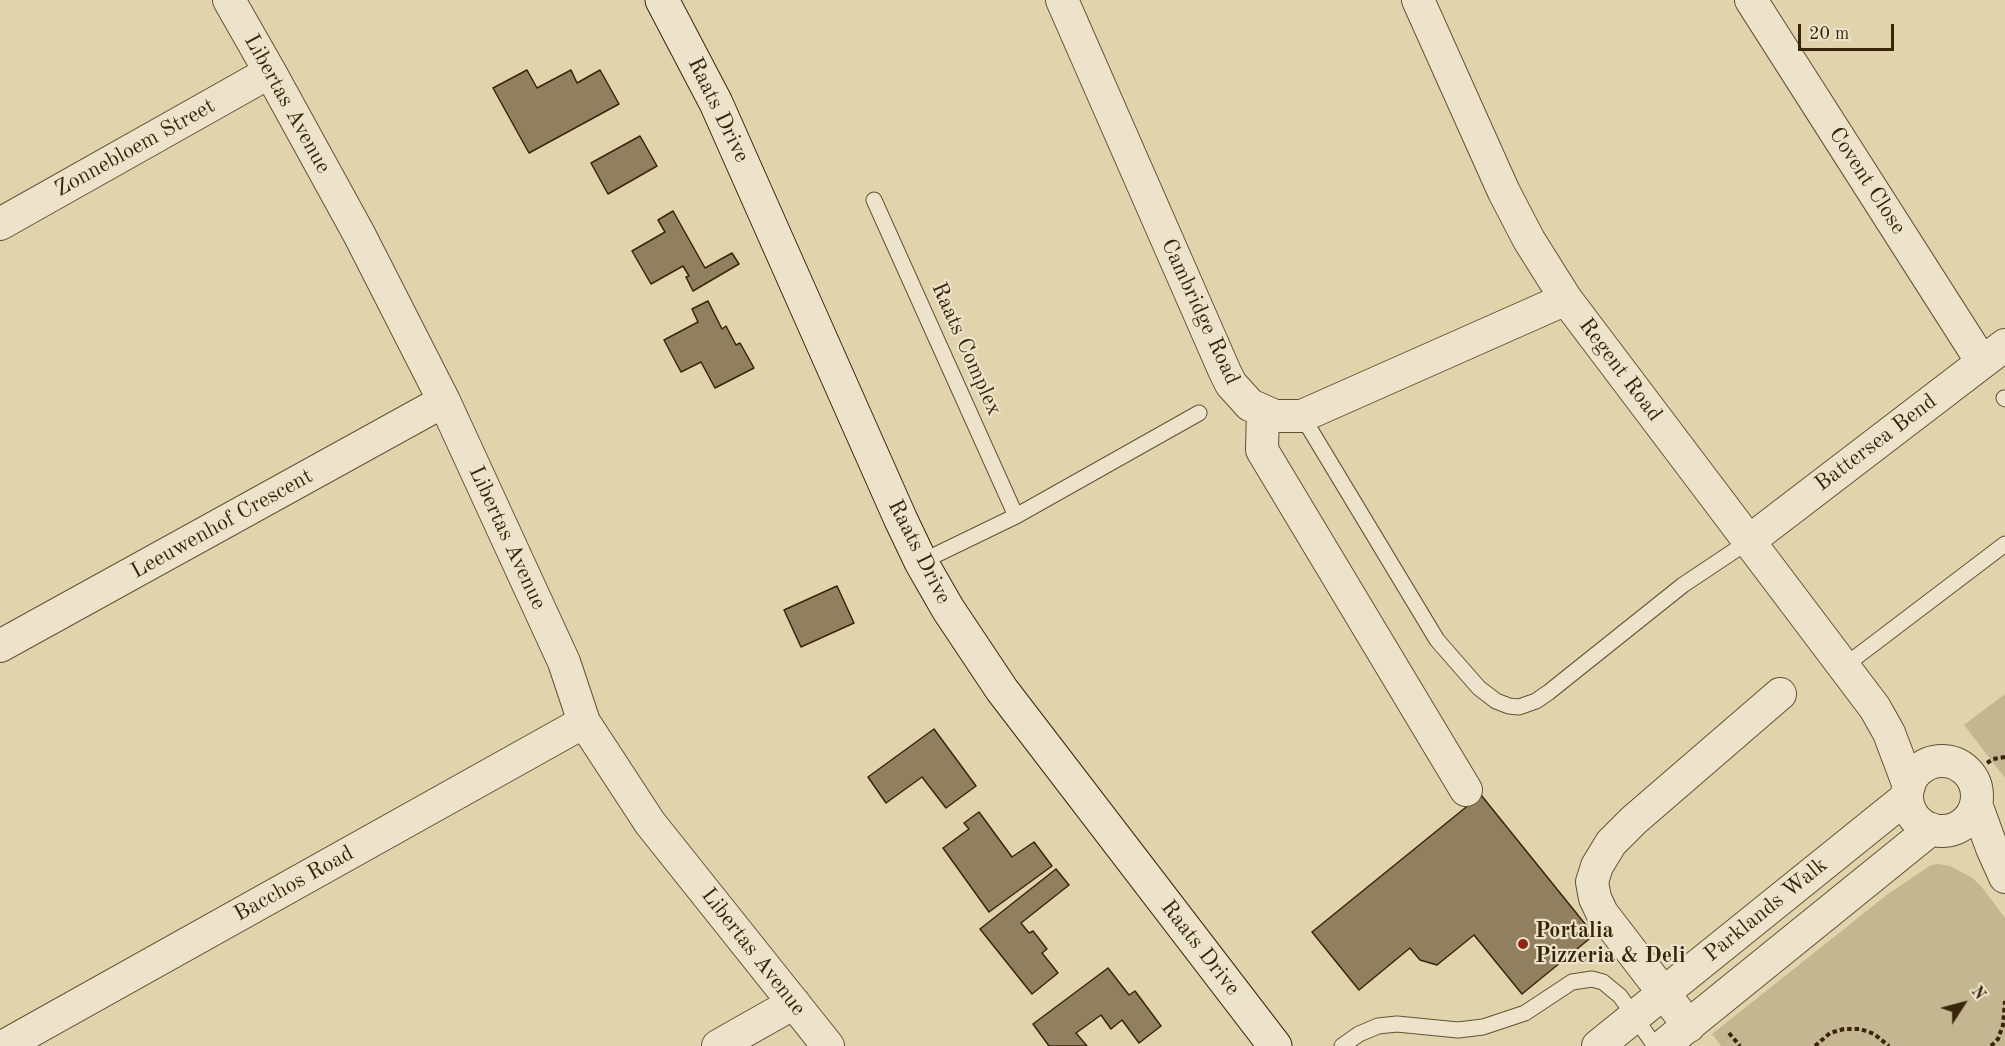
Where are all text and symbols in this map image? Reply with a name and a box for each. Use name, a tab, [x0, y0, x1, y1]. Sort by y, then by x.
scale bar	[1801, 12, 1897, 50]
text: 20 m	[1809, 25, 1849, 43]
street label: Libertas Avenue	[238, 30, 336, 178]
street label: Raats Drive	[681, 53, 755, 167]
street label: Zonnebloem Street	[50, 93, 220, 203]
street label: Covent Close	[1823, 122, 1911, 240]
street label: Cambridge Road	[1155, 235, 1245, 389]
street label: Raats Complex	[925, 278, 1007, 420]
street label: Regent Road	[1573, 313, 1667, 427]
street label: Battersea Bend	[1810, 389, 1942, 497]
street label: Libertas Avenue	[462, 462, 552, 614]
street label: Leeuwenhof Crescent	[126, 463, 318, 585]
street label: Raats Drive	[881, 495, 957, 609]
street label: Bacchos Road	[230, 840, 358, 928]
street label: Parklands Walk	[1699, 852, 1833, 968]
street label: Libertas Avenue	[695, 883, 811, 1021]
street label: Raats Drive	[1155, 895, 1245, 1001]
place label: Portalia Pizzeria & Deli	[1535, 918, 1685, 969]
marker: Portalia Pizzeria & Deli	[1516, 937, 1530, 951]
north arrow	[1933, 974, 1993, 1034]
text: N	[1967, 984, 1988, 1003]

